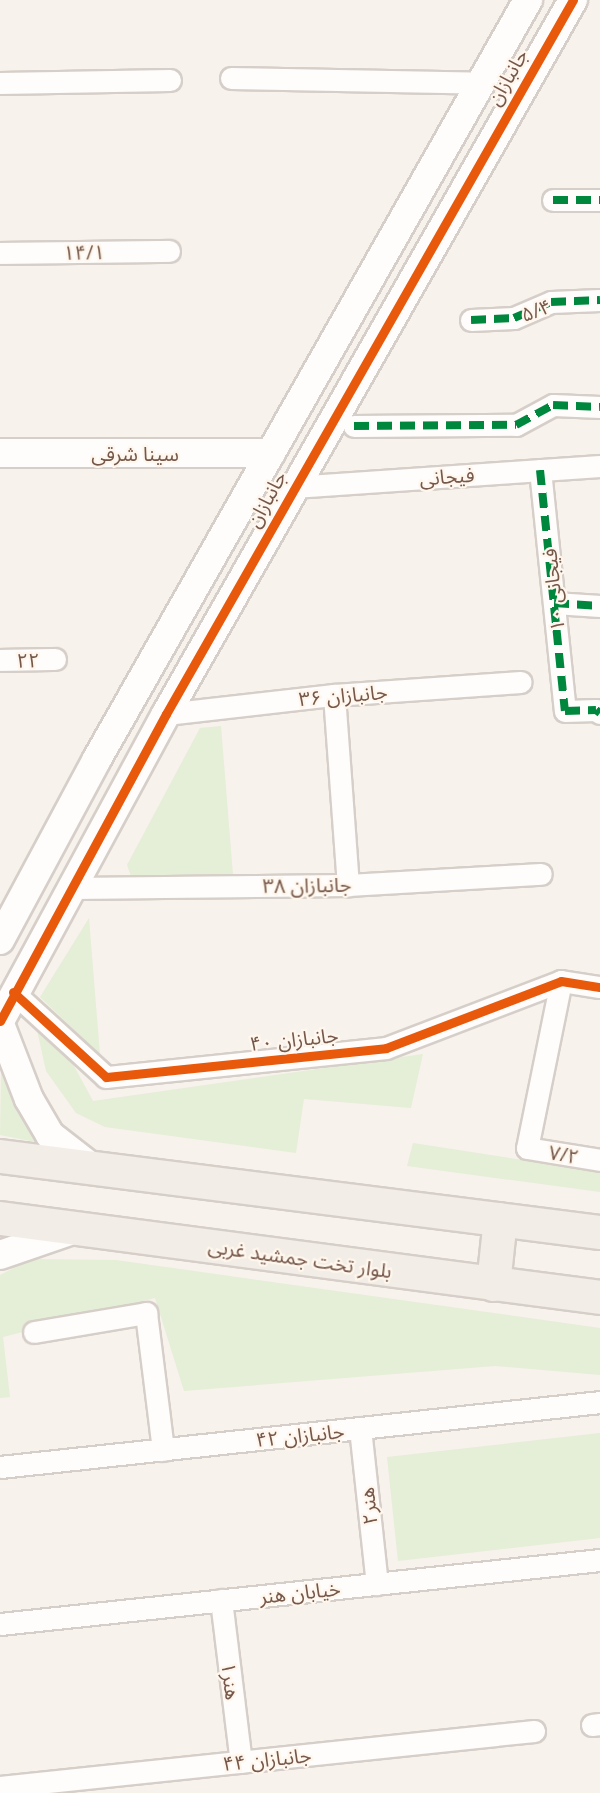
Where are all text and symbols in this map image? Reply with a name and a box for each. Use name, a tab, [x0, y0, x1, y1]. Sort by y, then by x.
street label: جانبازان	[481, 45, 533, 109]
street label: ۱۴/۱	[63, 240, 105, 264]
street label: ۵/۴	[518, 294, 554, 326]
street label: سینا شرقی	[91, 441, 179, 465]
street label: فیجانی	[419, 462, 475, 490]
street label: جانبازان	[241, 467, 291, 531]
street label: فیجانی ۱۰	[537, 547, 569, 633]
street label: ۲۲	[16, 648, 40, 672]
street label: ۳۶ جانبازان	[298, 679, 388, 711]
street label: ۳۸ جانبازان	[262, 872, 352, 898]
street label: ۴۰ جانبازان	[248, 1022, 340, 1056]
street label: ۷/۲	[547, 1140, 581, 1168]
street label: بلوار تخت جمشید غربی	[207, 1233, 393, 1283]
street label: ۴۲ جانبازان	[254, 1418, 346, 1452]
street label: هنر۲	[354, 1486, 382, 1526]
street label: خیابان هنر	[258, 1576, 342, 1608]
street label: هنر۱	[217, 1661, 245, 1701]
street label: ۴۴ جانبازان	[221, 1742, 313, 1776]

